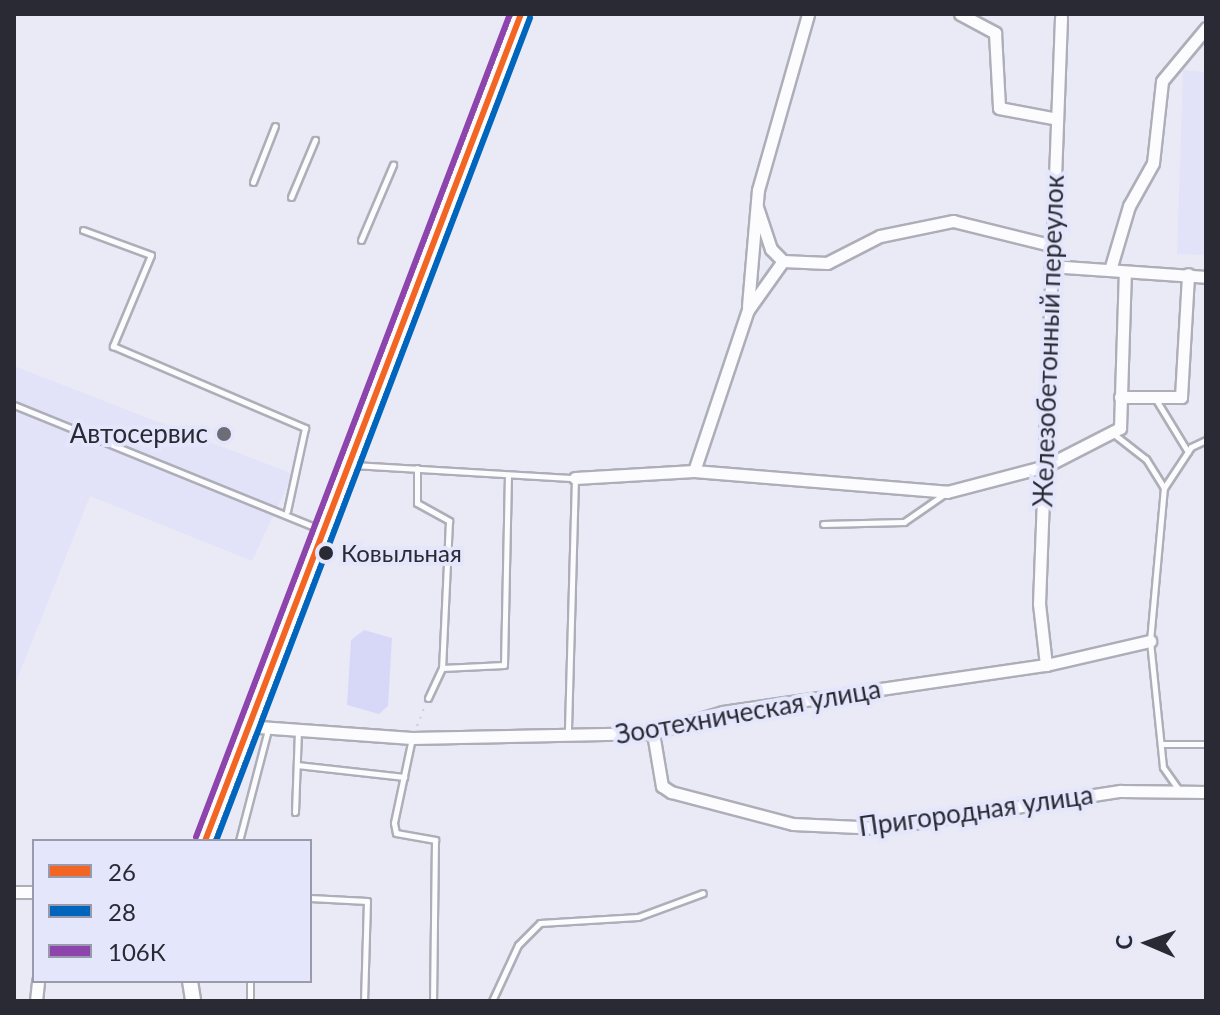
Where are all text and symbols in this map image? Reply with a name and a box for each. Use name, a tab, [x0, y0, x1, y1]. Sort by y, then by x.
street label: Железобетонный переулок	[1028, 174, 1070, 508]
place label: Автосервис	[70, 418, 208, 450]
marker: Автосервис	[215, 425, 233, 443]
place label: Ковыльная	[341, 539, 462, 567]
marker: Ковыльная	[318, 545, 334, 561]
street label: Зоотехническая улица	[613, 673, 883, 751]
street label: Пригородная улица	[857, 779, 1095, 843]
legend	[32, 839, 312, 983]
text: 26	[108, 857, 136, 886]
text: 28	[108, 897, 136, 926]
north arrow	[1108, 903, 1188, 983]
text: С	[1110, 934, 1137, 950]
text: 106К	[108, 937, 166, 966]

